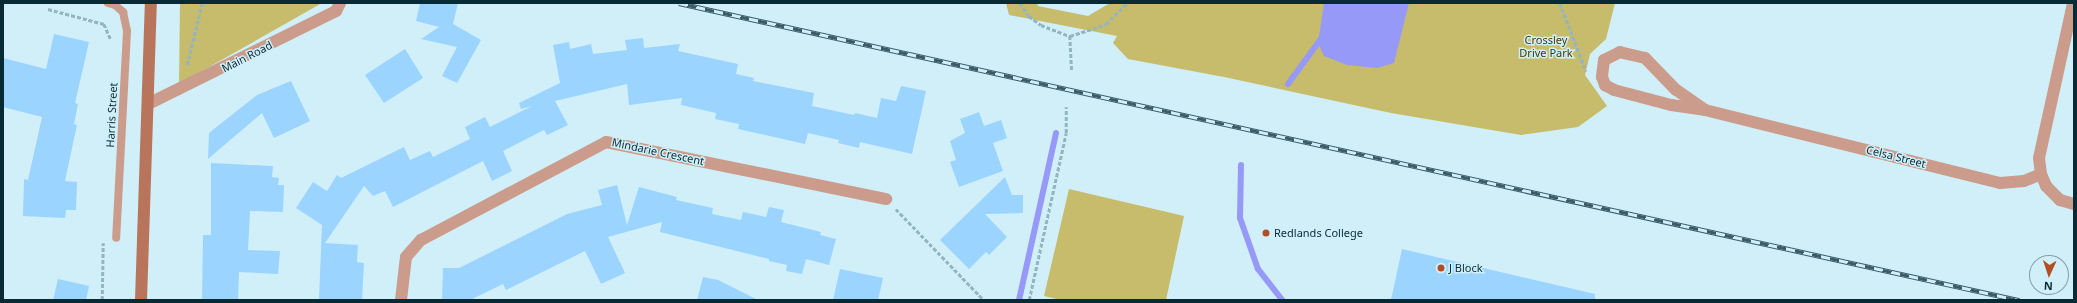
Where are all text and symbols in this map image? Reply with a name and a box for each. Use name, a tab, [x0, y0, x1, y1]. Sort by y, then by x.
park label: Crossley Drive Park	[1519, 34, 1573, 60]
street label: Main Road	[219, 39, 275, 75]
street label: Harris Street	[104, 82, 120, 148]
street label: Mindarie Crescent	[611, 136, 705, 168]
street label: Celsa Street	[1865, 143, 1927, 171]
place label: Redlands College	[1274, 226, 1363, 240]
marker: Redlands College	[1261, 228, 1271, 238]
north arrow	[2029, 255, 2069, 295]
place label: J Block	[1449, 261, 1483, 275]
marker: J Block	[1436, 263, 1446, 273]
text: N	[2044, 279, 2053, 294]

